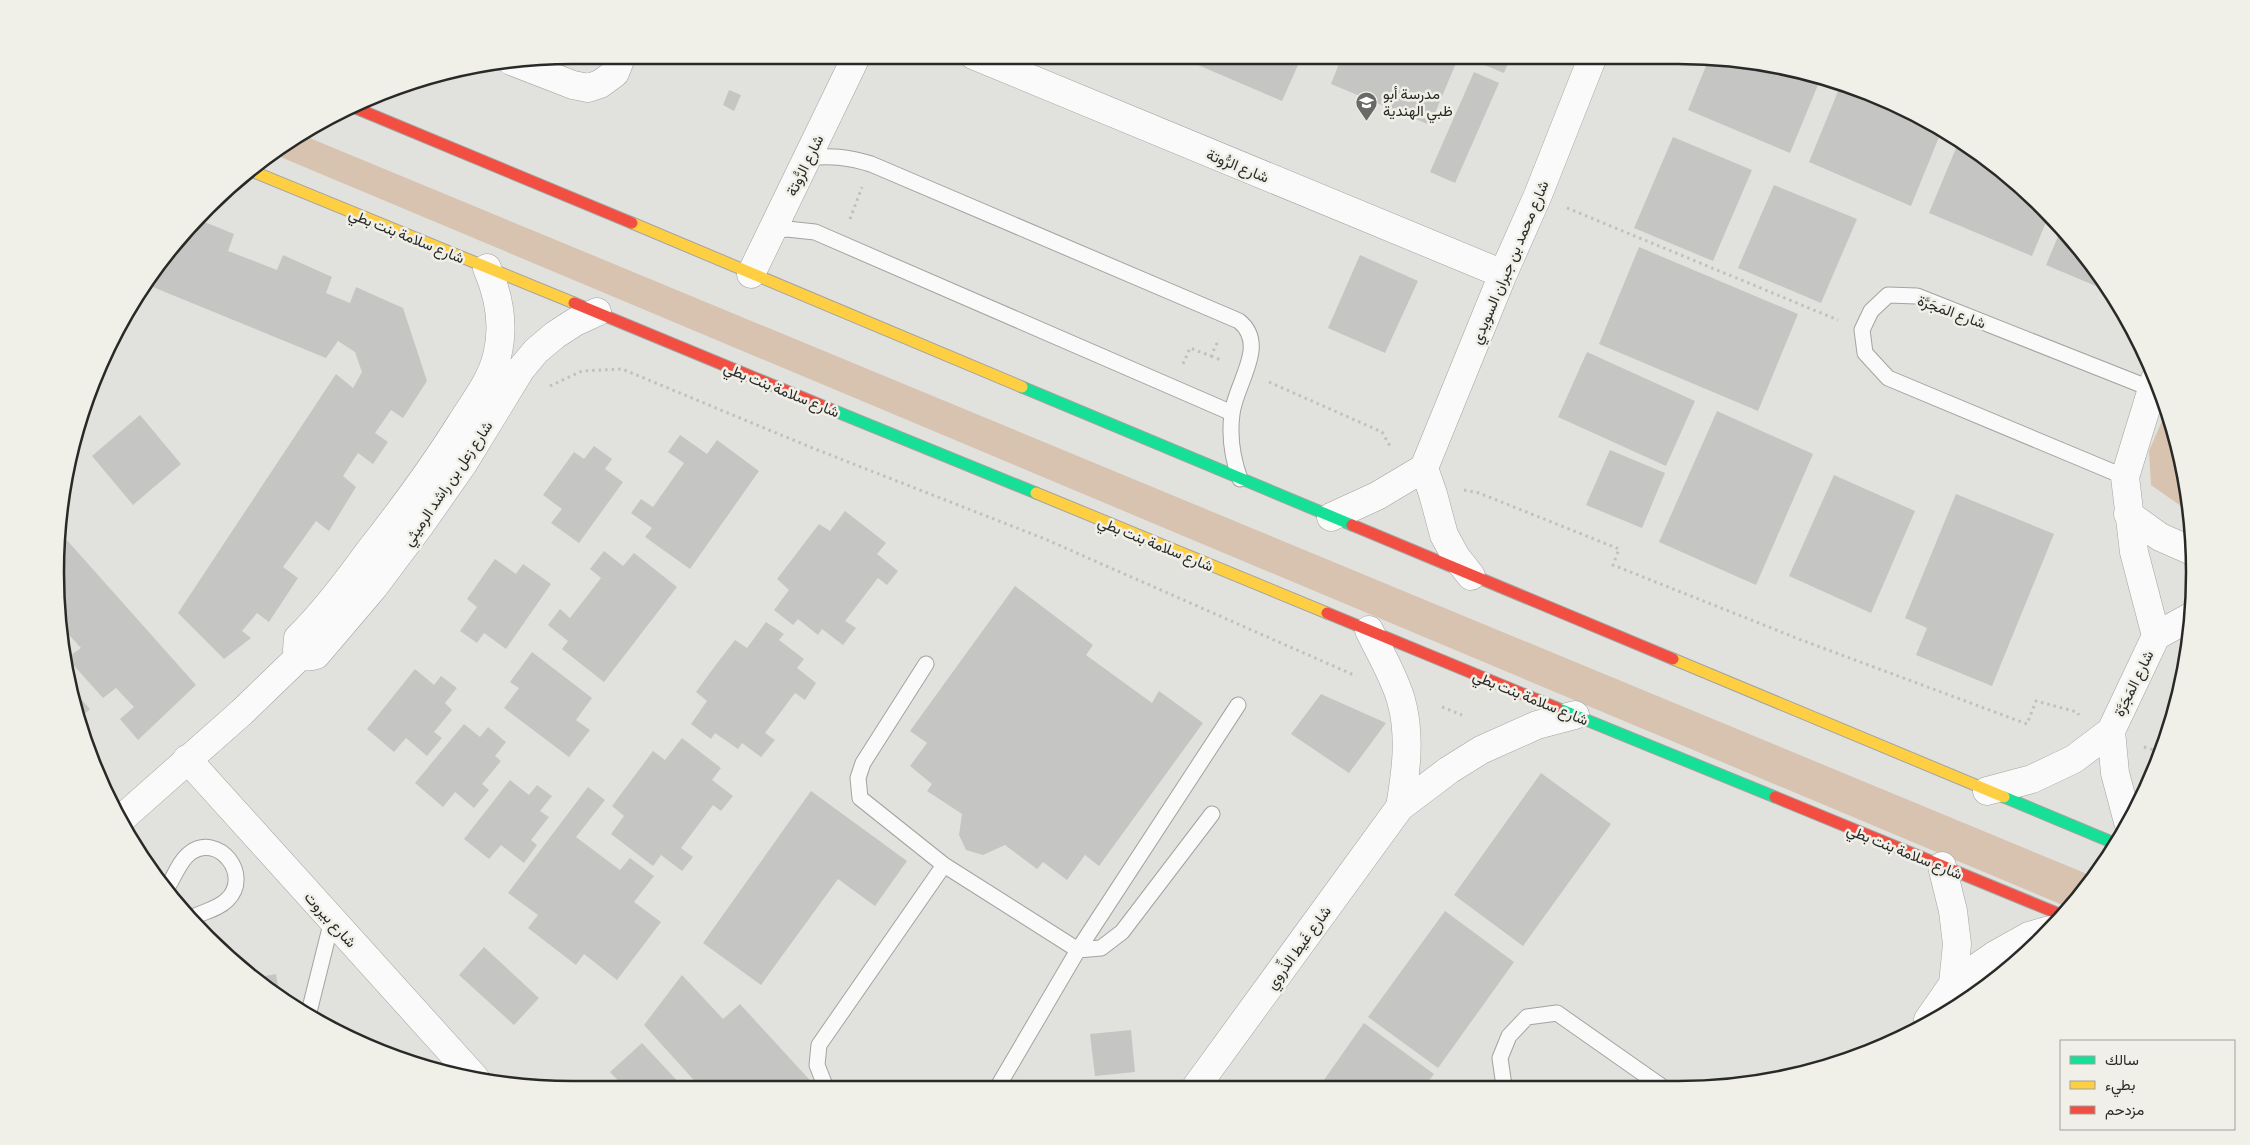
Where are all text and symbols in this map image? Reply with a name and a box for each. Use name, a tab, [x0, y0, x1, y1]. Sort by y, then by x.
place label: مدرسة أبو ظبي الهندية	[1383, 84, 1453, 124]
school or university icon: مدرسة أبو ظبي الهندية	[1355, 90, 1379, 121]
street label: شارع الرُّوتة	[781, 131, 829, 200]
street label: شارع الرُّوتة	[1203, 144, 1272, 189]
street label: شارع محمد بن جبران السويدي	[1466, 177, 1556, 348]
street label: شارع سلامة بنت بطي	[345, 204, 468, 271]
street label: شارع المَجَرَّة	[1914, 290, 1989, 335]
street label: شارع سلامة بنت بطي	[720, 358, 843, 425]
street label: شارع زعل بن راشد الرميثي	[398, 417, 500, 552]
street label: شارع سلامة بنت بطي	[1094, 512, 1217, 579]
street label: شارع المَجَرَّة	[2109, 647, 2159, 720]
street label: شارع سلامة بنت بطي	[1469, 666, 1592, 733]
street label: شارع سلامة بنت بطي	[1843, 820, 1966, 887]
street label: شارع بيروت	[299, 887, 361, 953]
street label: شارع غَيط الذِّروي	[1261, 901, 1338, 995]
legend	[2060, 1040, 2235, 1130]
text: سالك	[2105, 1050, 2139, 1068]
text: بطيء	[2105, 1075, 2135, 1098]
text: مزدحم	[2105, 1100, 2144, 1120]

